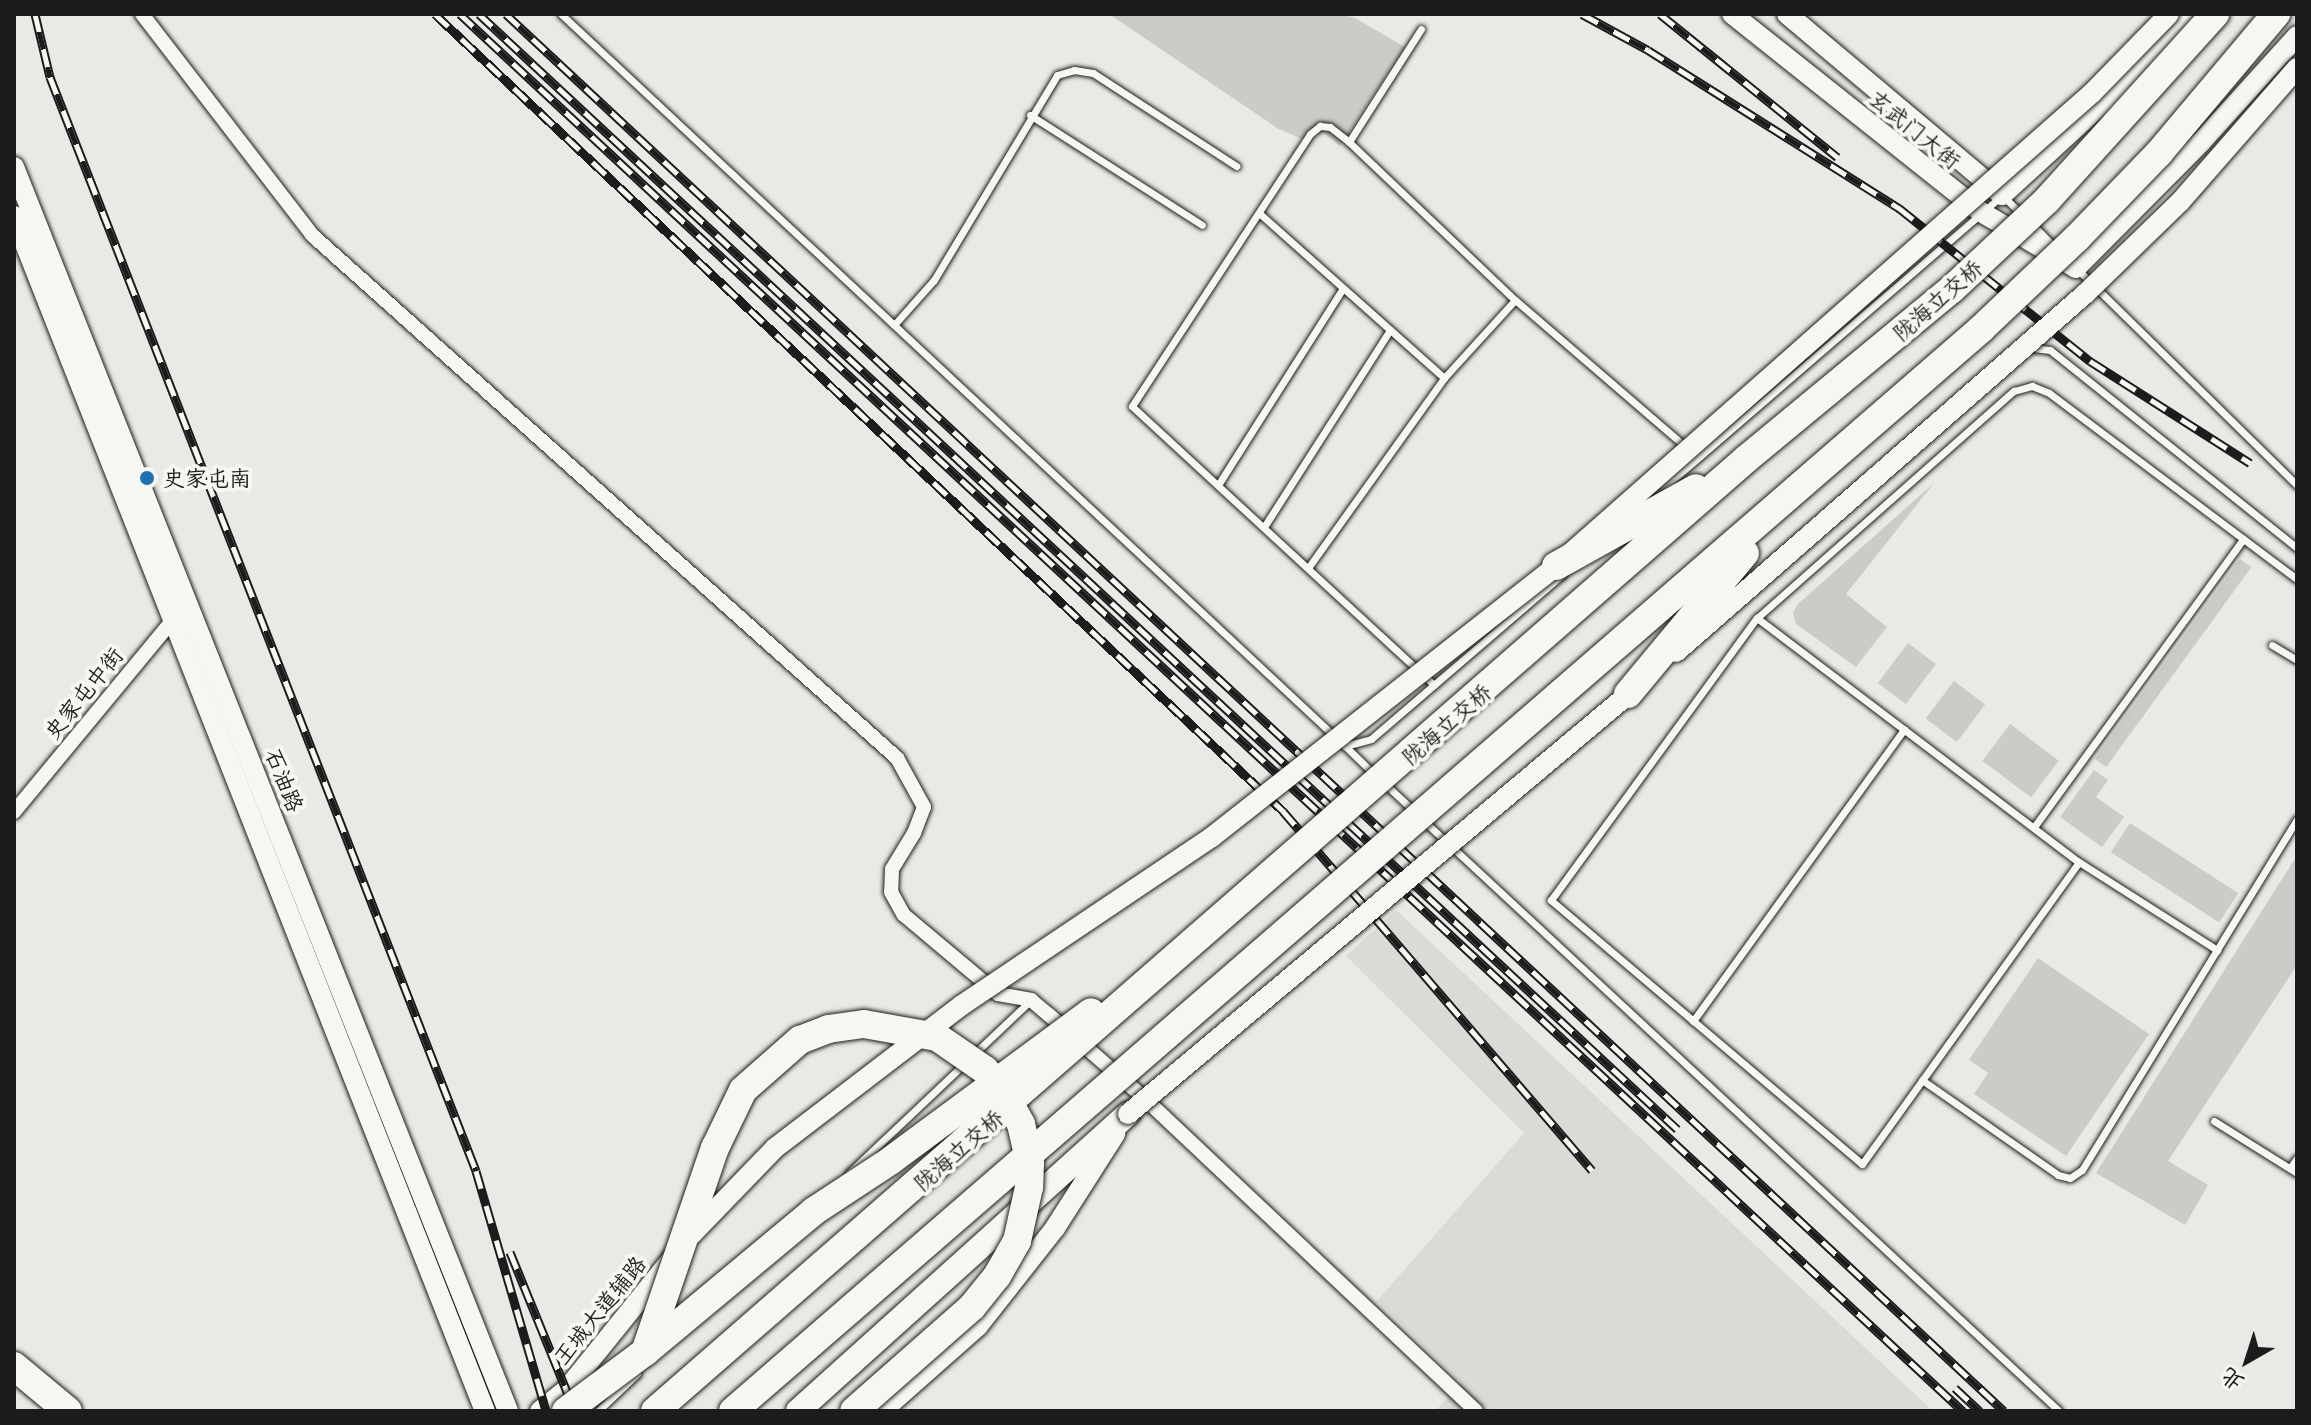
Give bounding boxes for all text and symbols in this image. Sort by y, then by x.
street label: 玄武门大街 [1864,84,1966,174]
street label: 陇海立交桥 [1887,254,1987,346]
place label: 史家屯南 [163,465,251,491]
marker: 史家屯南 [138,469,156,487]
street label: 史家屯中街 [38,642,128,744]
street label: 陇海立交桥 [1396,678,1496,770]
street label: 石油路 [260,744,310,816]
street label: 陇海立交桥 [908,1104,1008,1196]
street label: 王城大道辅路 [547,1250,651,1370]
north arrow [2207,1321,2287,1401]
text: 北 [2214,1362,2249,1398]

